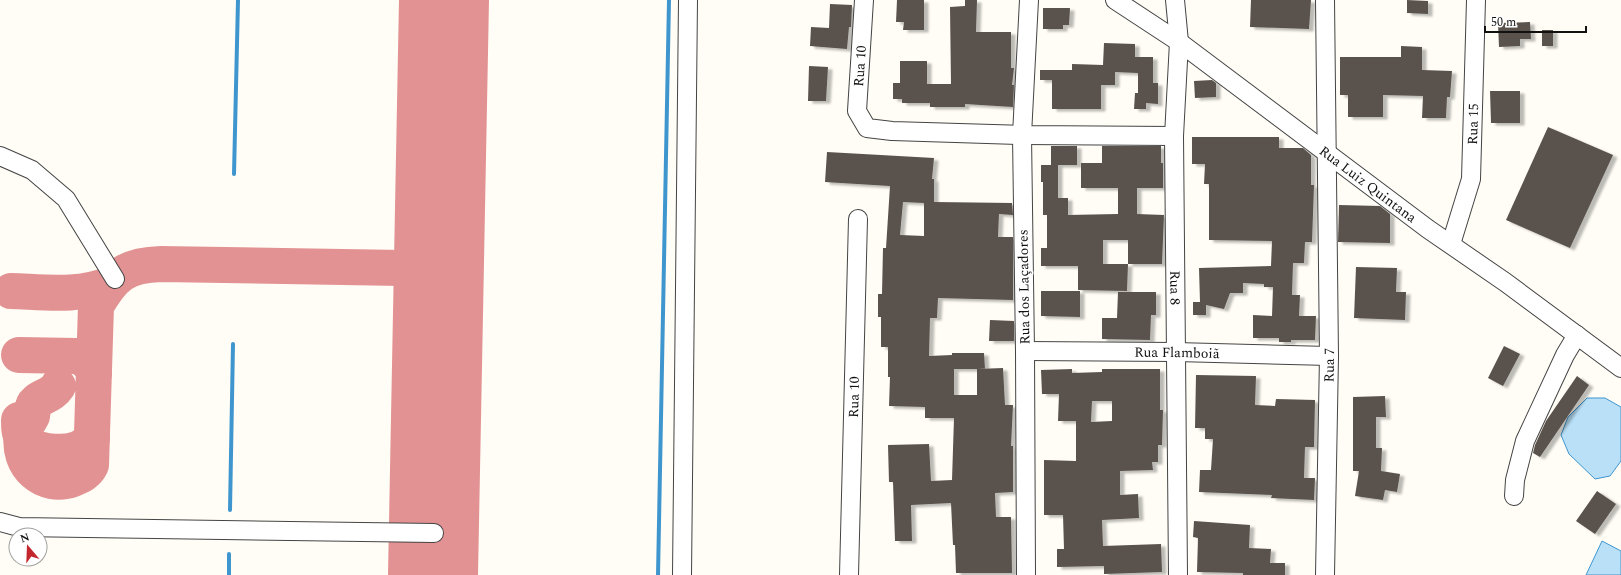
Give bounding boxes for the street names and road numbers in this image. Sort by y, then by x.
street label: Rua 10 [848,45,872,87]
street label: Rua 15 [1461,103,1484,145]
street label: Rua Luiz Quintana [1315,140,1421,228]
street label: Rua dos Laçadores [1012,229,1036,345]
street label: Rua 8 [1165,270,1186,305]
street label: Rua Flamboiã [1134,341,1220,364]
street label: Rua 7 [1318,348,1340,382]
street label: Rua 10 [842,376,865,418]

